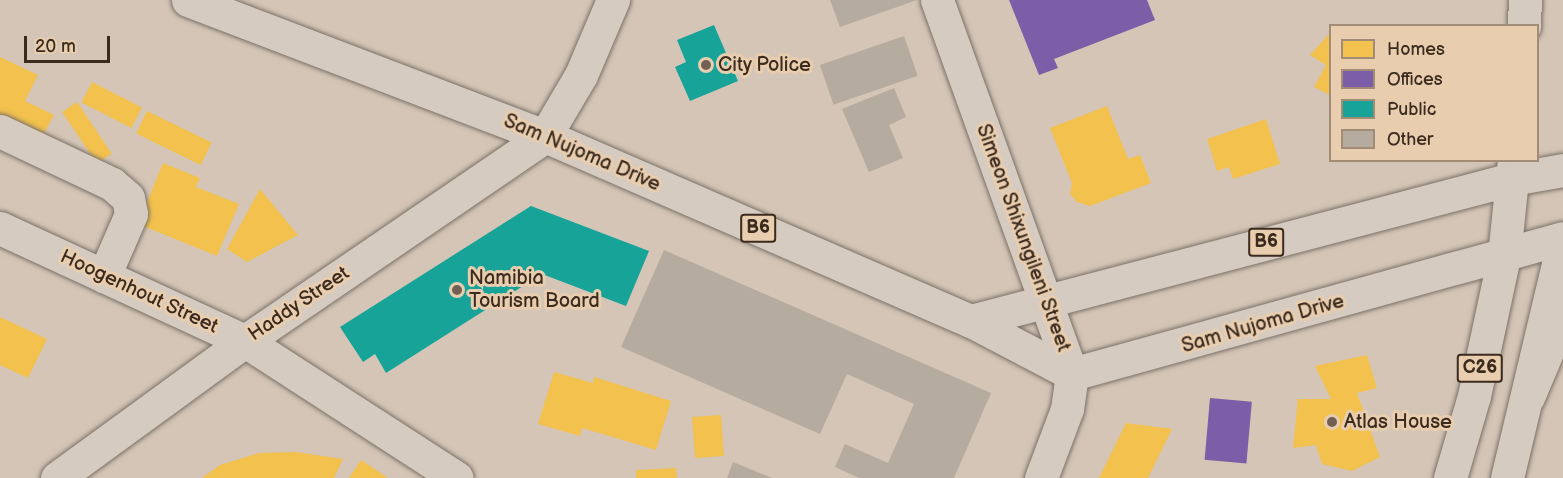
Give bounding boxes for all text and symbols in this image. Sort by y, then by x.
scale bar [27,24,112,62]
legend [1329,24,1539,162]
text: 20 m [35,36,76,57]
text: Homes [1387,39,1445,60]
place label: City Police [718,53,812,77]
marker: City Police [699,58,713,72]
text: Offices [1387,69,1443,90]
text: Public [1387,99,1436,120]
street label: Sam Nujoma Drive [500,109,664,197]
street label: Simeon Shixungileni Street [971,121,1075,355]
text: Other [1387,129,1433,150]
road number: B6 [740,213,776,243]
road number: B6 [1248,227,1284,257]
street label: Hoogenhout Street [56,245,222,339]
street label: Haddy Street [243,261,355,347]
place label: Namibia Tourism Board [469,266,600,313]
marker: Namibia Tourism Board [450,283,464,297]
street label: Sam Nujoma Drive [1179,289,1347,359]
road number: C26 [1456,353,1504,383]
place label: Atlas House [1344,410,1452,434]
marker: Atlas House [1325,415,1339,429]

